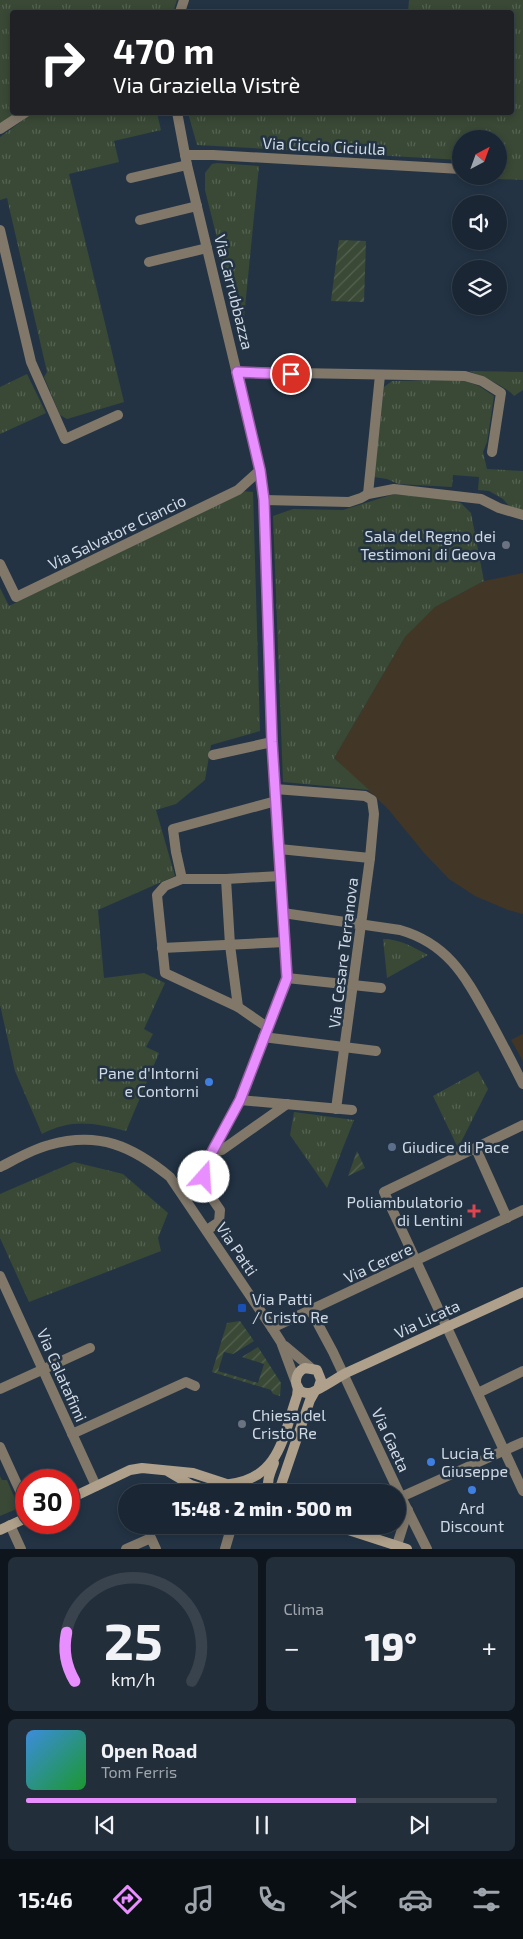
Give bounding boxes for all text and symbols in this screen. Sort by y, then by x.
text: 470 m [113,29,214,71]
icon: right [30,30,95,95]
text: Via Graziella Vistrè [113,71,300,97]
north arrow [452,130,508,185]
map controls [452,130,507,315]
street label: Via Ciccio Ciciulla [262,133,386,158]
button: sound [452,195,507,250]
street label: Via Carrubbazza [211,232,258,351]
button: layers [452,260,507,315]
pin [270,353,312,395]
icon: arrive [277,360,305,388]
street label: Via Salvatore Ciancio [45,490,189,573]
place label: Sala del Regno dei Testimoni di Geova [360,526,496,563]
marker: Sala del Regno dei Testimoni di Geova [500,539,512,551]
street label: Via Cesare Terranova [324,876,361,1029]
place label: Pane d'Intorni e Contorni [99,1063,199,1100]
marker: Pane d'Intorni e Contorni [203,1076,215,1088]
place label: Giudice di Pace [402,1137,509,1156]
marker: Giudice di Pace [386,1141,398,1153]
position arrow [177,1150,229,1202]
place label: Poliambulatorio di Lentini [347,1192,463,1229]
marker: Poliambulatorio di Lentini [467,1204,481,1218]
street label: Via Patti [213,1218,262,1279]
street label: Via Cerere [341,1238,415,1287]
place label: Via Patti / Cristo Re [252,1289,329,1326]
street label: Via Licata [391,1295,462,1342]
marker: Via Patti / Cristo Re [236,1302,248,1314]
street label: Via Calatafimi [33,1325,91,1424]
place label: Chiesa del Cristo Re [252,1405,326,1442]
street label: Via Gaeta [368,1405,415,1475]
marker: Chiesa del Cristo Re [236,1418,248,1430]
place label: Lucia & Giuseppe [441,1443,508,1480]
marker: Lucia & Giuseppe [425,1456,437,1468]
speed limit sign: 30 [15,1469,80,1534]
marker: Ard Discount [466,1484,478,1496]
text: 15:48 · 2 min · 500 m [172,1497,352,1520]
place label: Ard Discount [440,1498,504,1535]
text: Clima [284,1599,324,1618]
text: 25 [103,1608,162,1670]
text: 19° [364,1623,417,1669]
text: − [284,1630,300,1664]
text: + [482,1630,497,1664]
text: km/h [111,1668,155,1690]
text: Open Road [101,1739,197,1762]
text: Tom Ferris [101,1762,177,1781]
icon: previous [91,1811,119,1839]
icon: pause [248,1811,276,1839]
icon: next [405,1811,433,1839]
icon: directions [110,1882,145,1917]
icon: music [182,1882,217,1917]
icon: phone [254,1882,289,1917]
icon: climate [326,1882,361,1917]
icon: car [398,1882,433,1917]
icon: filters [469,1882,504,1917]
text: 15:46 [18,1886,73,1912]

